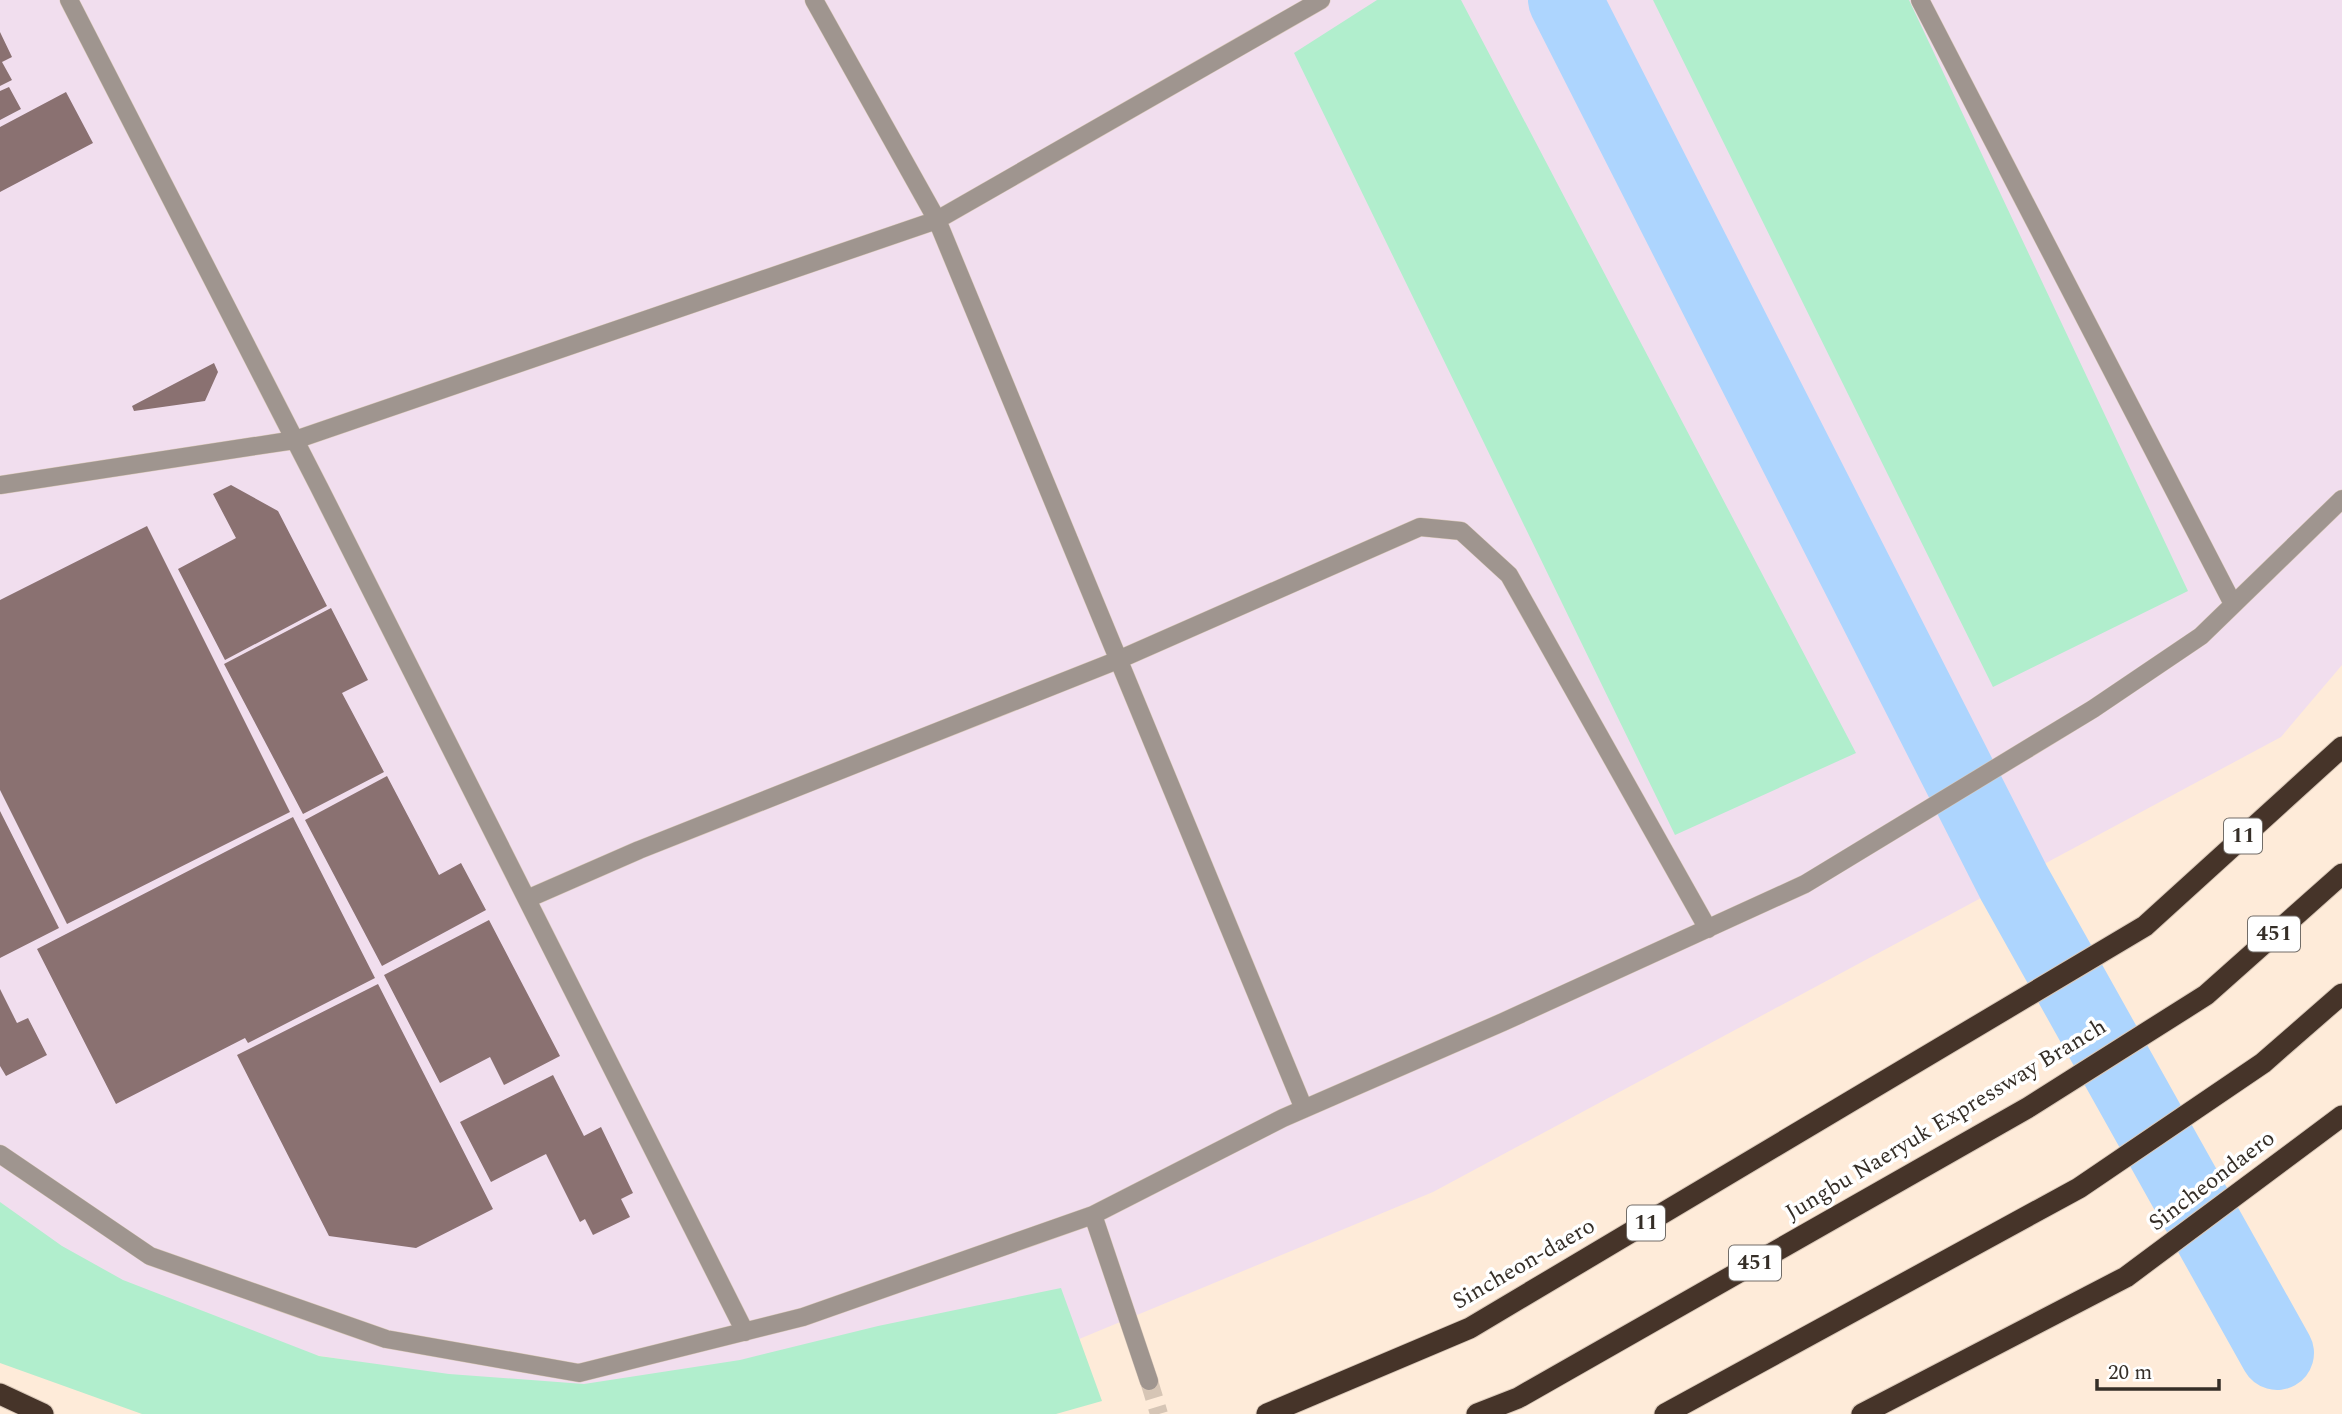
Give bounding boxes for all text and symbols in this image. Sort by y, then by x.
road number: 11 [2224,818,2262,854]
road number: 451 [2248,916,2300,951]
street label: Jungbu Naeryuk Expressway Branch [1779,1010,2113,1230]
street label: Sincheondaero [2141,1122,2283,1240]
road number: 11 [1627,1206,1665,1240]
street label: Sincheon-daero [1446,1209,1602,1319]
road number: 451 [1729,1246,1781,1280]
scale bar [2097,1348,2220,1392]
text: 20 m [2108,1357,2152,1389]

